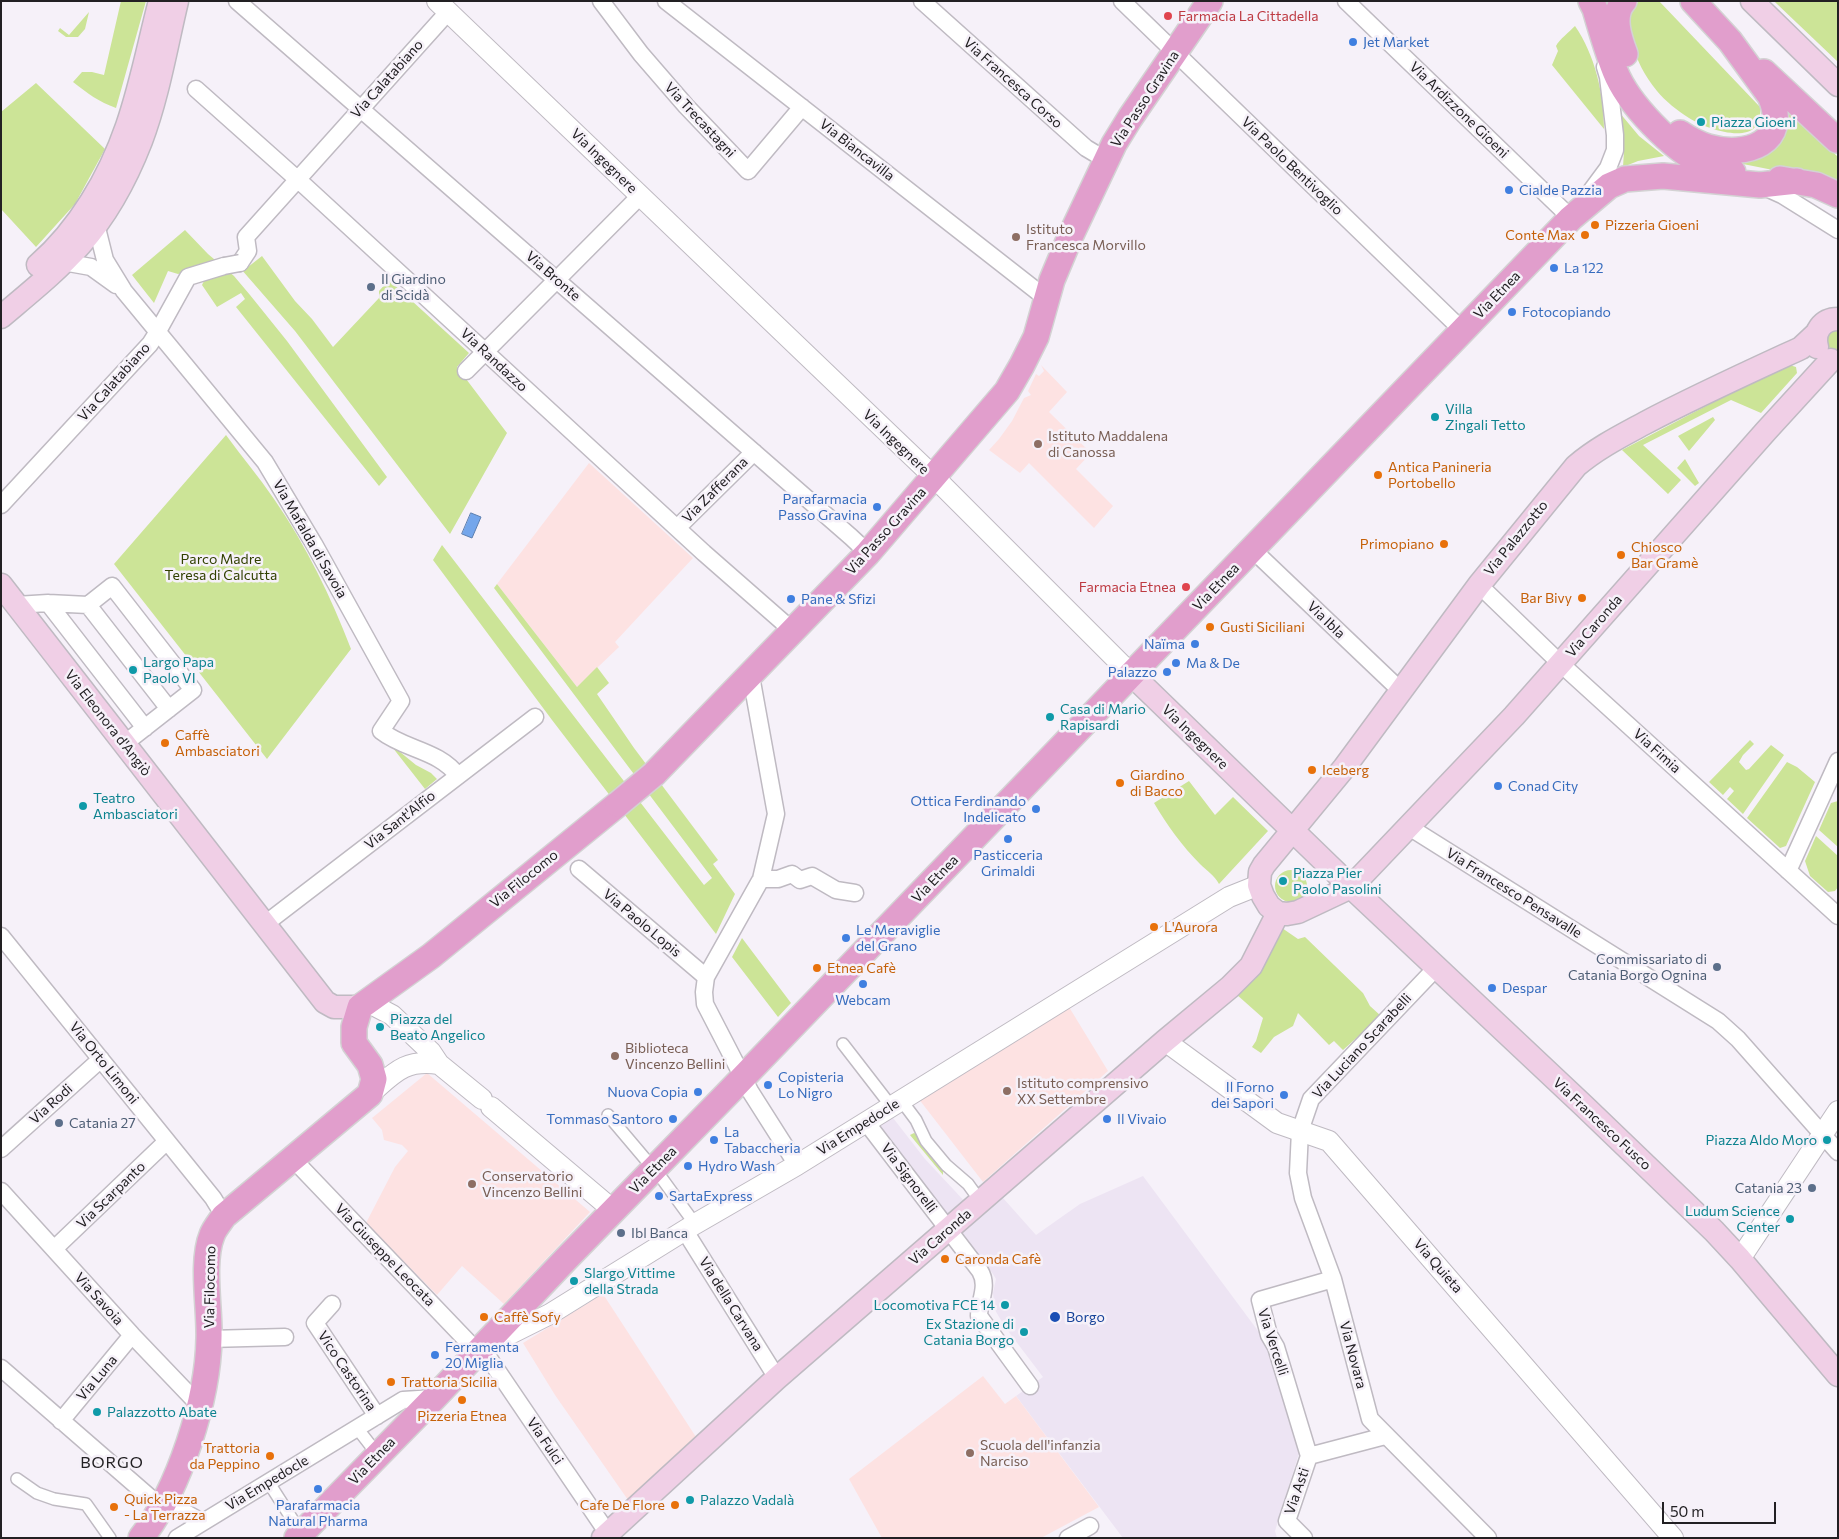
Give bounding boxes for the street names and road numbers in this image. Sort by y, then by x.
street label: Via Francesca Corso [960,34,1066,132]
street label: Via Calatabiano [347,36,427,122]
street label: Via Passo Gravina [1107,47,1183,151]
street label: Via Ardizzone Gioeni [1406,58,1512,162]
street label: Via Trecastagni [661,79,739,161]
street label: Via Paolo Bentivoglio [1238,113,1346,219]
street label: Via Biancavilla [816,116,898,184]
street label: Via Ingegnere [567,125,641,197]
street label: Via Bronte [522,248,584,304]
street label: Via Etnea [1470,268,1524,322]
street label: Via Randazzo [457,325,531,395]
street label: Via Calatabiano [74,339,154,425]
street label: Via Ingegnere [859,406,933,478]
street label: Via Zafferana [679,454,751,526]
street label: Via Mafalda di Savoia [269,477,351,601]
street label: Via Passo Gravina [842,484,930,578]
street label: Via Palazzotto [1480,497,1552,579]
street label: Via Etnea [1189,560,1243,614]
street label: Via Caronda [1562,591,1626,661]
street label: Via Ibla [1304,598,1348,642]
street label: Via Eleonora d'Angiò [61,667,155,779]
street label: Via Ingegnere [1158,701,1232,773]
street label: Via Fimia [1630,725,1684,777]
street label: Via Sant'Alfio [361,787,439,853]
street label: Via Francesco Pensavalle [1443,844,1585,942]
street label: Via Filocomo [487,846,561,912]
street label: Via Etnea [908,852,962,906]
street label: Via Paolo Lopis [599,885,685,961]
street label: Via Luciano Scarabelli [1309,990,1415,1102]
street label: Via Orto Limoni [66,1019,142,1107]
street label: Via Francesco Fusco [1550,1074,1654,1174]
street label: Via Rodi [26,1080,76,1128]
street label: Via Empedocle [814,1095,902,1159]
street label: Via Signorelli [877,1140,941,1216]
street label: Via Etnea [626,1143,680,1197]
street label: Via Scarpanto [73,1158,149,1232]
street label: Via Giuseppe Leocata [332,1200,438,1310]
street label: Via Caronda [905,1205,975,1269]
street label: Via Quieta [1410,1235,1466,1297]
street label: Via Filocomo [201,1246,219,1328]
street label: Via della Carvana [695,1254,767,1354]
street label: Via Savoia [71,1269,127,1329]
street label: Via Vercelli [1254,1306,1292,1378]
street label: Via Novara [1336,1319,1370,1391]
street label: Vico Castorina [314,1328,380,1414]
street label: Via Luna [73,1352,121,1404]
street label: Via Fulci [523,1414,567,1468]
street label: Via Etnea [345,1434,399,1488]
street label: Via Empedocle [223,1452,311,1514]
street label: Via Asti [1281,1465,1313,1517]

